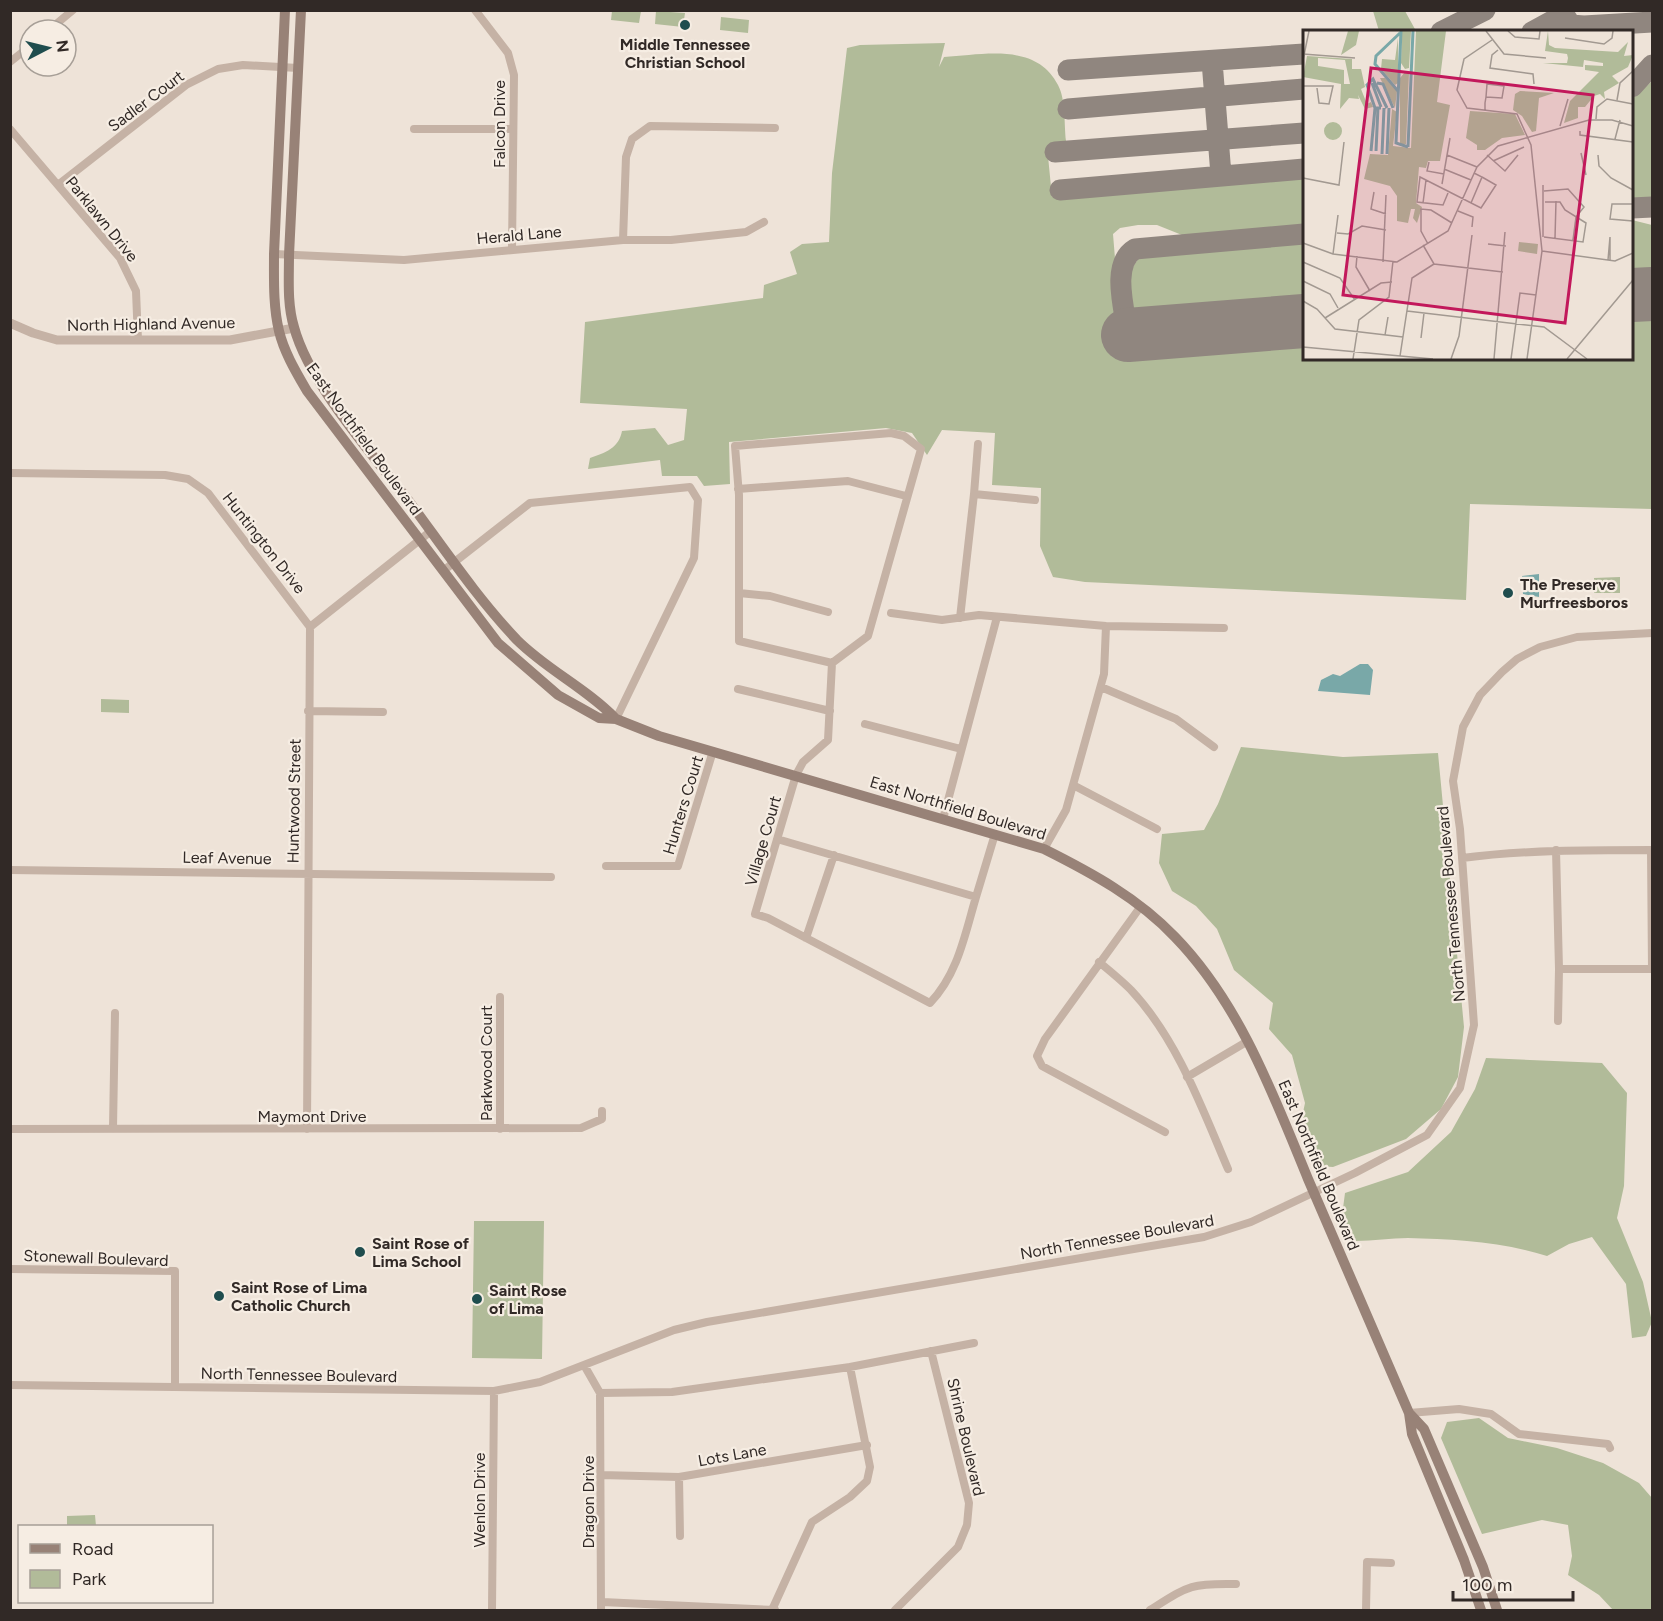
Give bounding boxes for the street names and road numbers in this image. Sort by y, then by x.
street label: Sadler Court [104,66,188,136]
street label: Falcon Drive [490,80,509,168]
street label: Parklawn Drive [62,172,142,266]
street label: Herald Lane [476,222,563,248]
street label: North Highland Avenue [67,313,235,335]
street label: East Northfield Boulevard [302,359,426,519]
street label: Huntington Drive [219,489,310,598]
street label: Huntwood Street [283,738,305,864]
street label: Hunters Court [659,753,707,857]
street label: East Northfield Boulevard [868,772,1048,844]
street label: Village Court [741,794,785,888]
street label: North Tennessee Boulevard [1433,805,1469,1003]
street label: Leaf Avenue [182,848,272,868]
street label: Parkwood Court [477,1005,496,1121]
street label: East Northfield Boulevard [1274,1077,1364,1253]
street label: Maymont Drive [258,1107,367,1126]
street label: North Tennessee Boulevard [1019,1211,1215,1263]
street label: Stonewall Boulevard [23,1246,169,1270]
street label: North Tennessee Boulevard [201,1364,397,1386]
street label: Shrine Boulevard [943,1376,989,1498]
street label: Lots Lane [696,1440,768,1470]
street label: Wenlon Drive [470,1452,489,1548]
street label: Dragon Drive [579,1455,598,1549]

